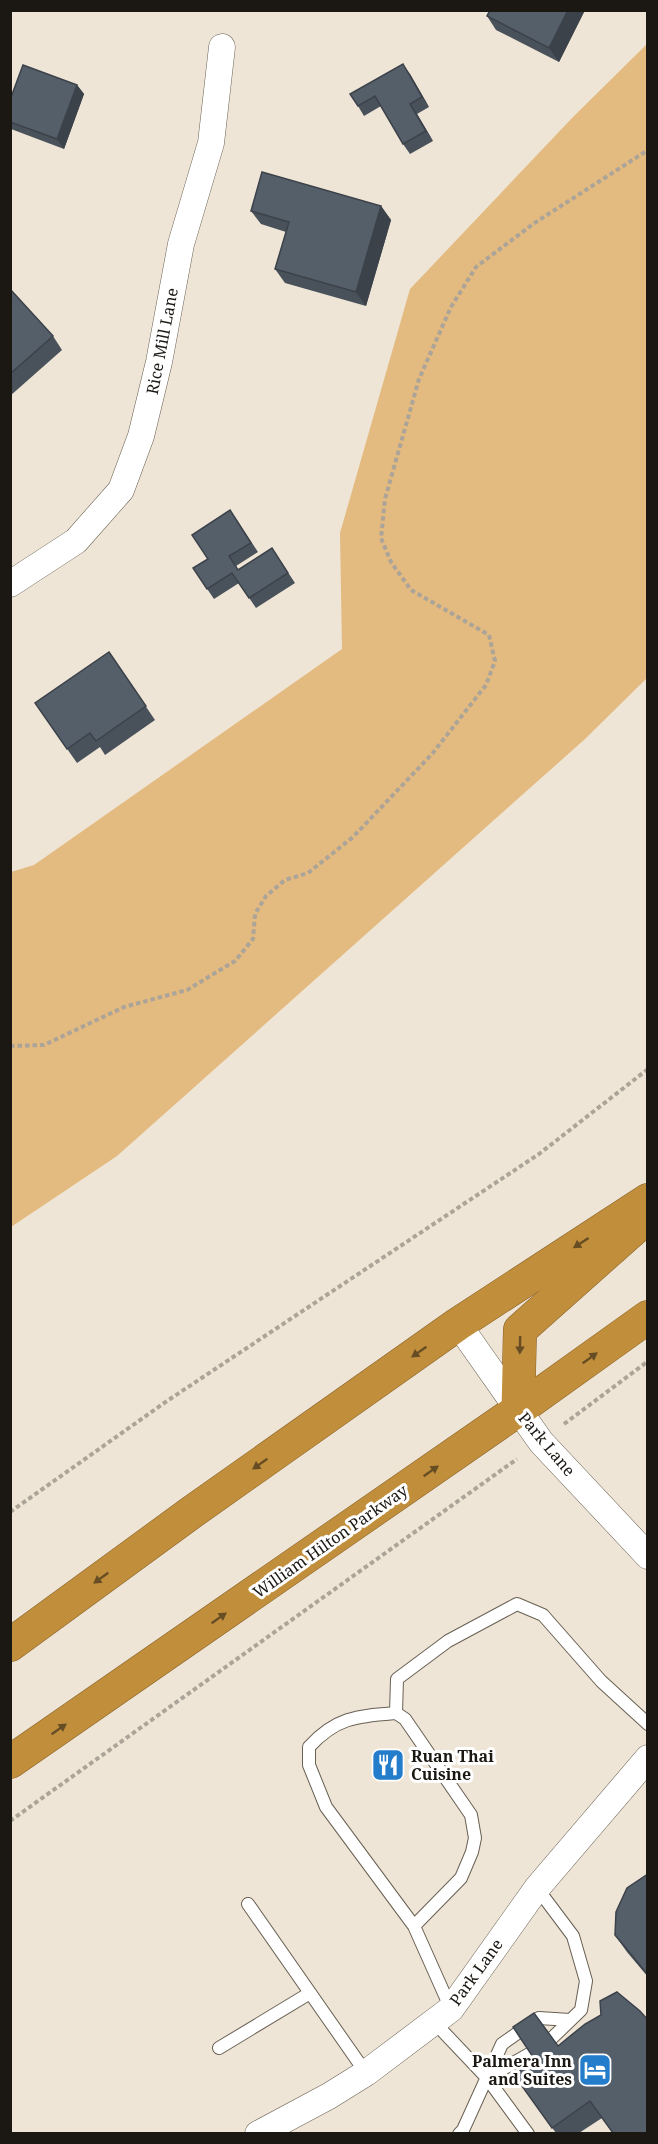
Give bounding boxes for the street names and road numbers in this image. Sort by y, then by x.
street label: Rice Mill Lane [141,286,183,396]
street label: Park Lane [514,1407,580,1481]
street label: William Hilton Parkway [248,1479,413,1603]
street label: Park Lane [444,1934,508,2010]

